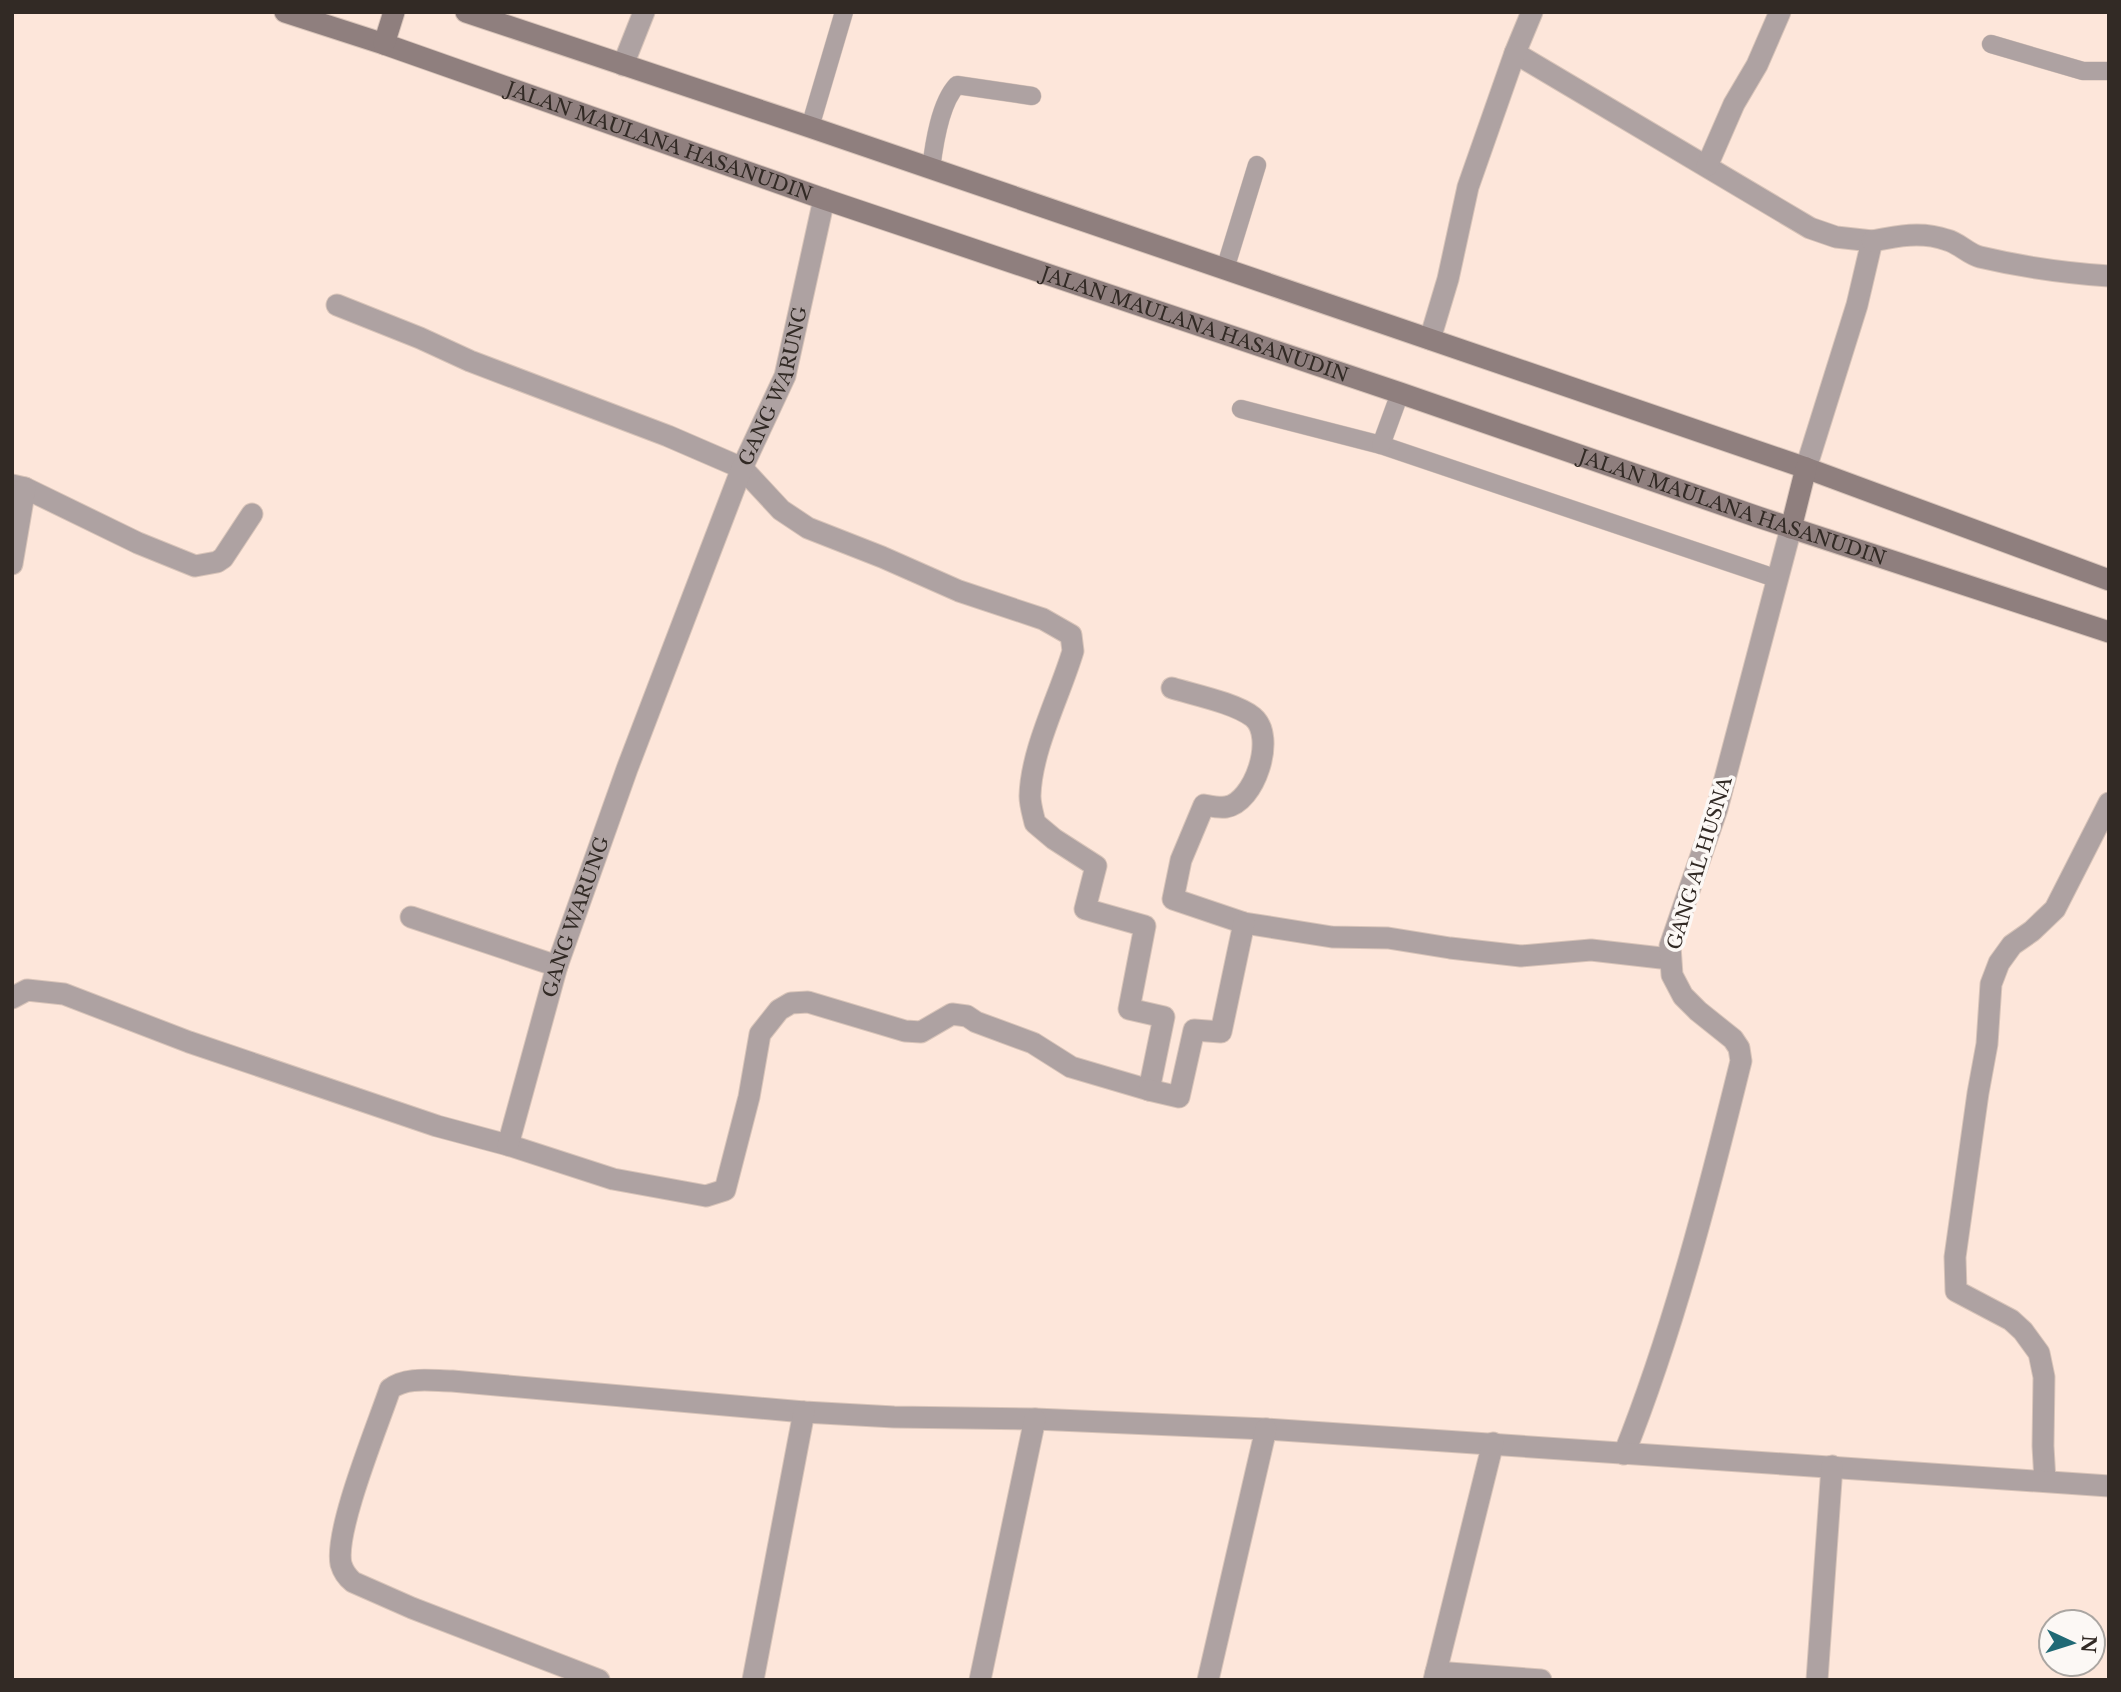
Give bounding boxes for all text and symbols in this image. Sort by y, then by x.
street label: JALAN MAULANA HASANUDIN [500,76,815,206]
street label: JALAN MAULANA HASANUDIN [1035,261,1351,387]
street label: GANG WARUNG [734,304,812,470]
street label: JALAN MAULANA HASANUDIN [1573,444,1889,570]
street label: GANG AL HUSNA [1662,774,1737,952]
street label: GANG WARUNG [538,833,614,1000]
north arrow [2037,1608,2107,1678]
text: N [2076,1634,2101,1654]

